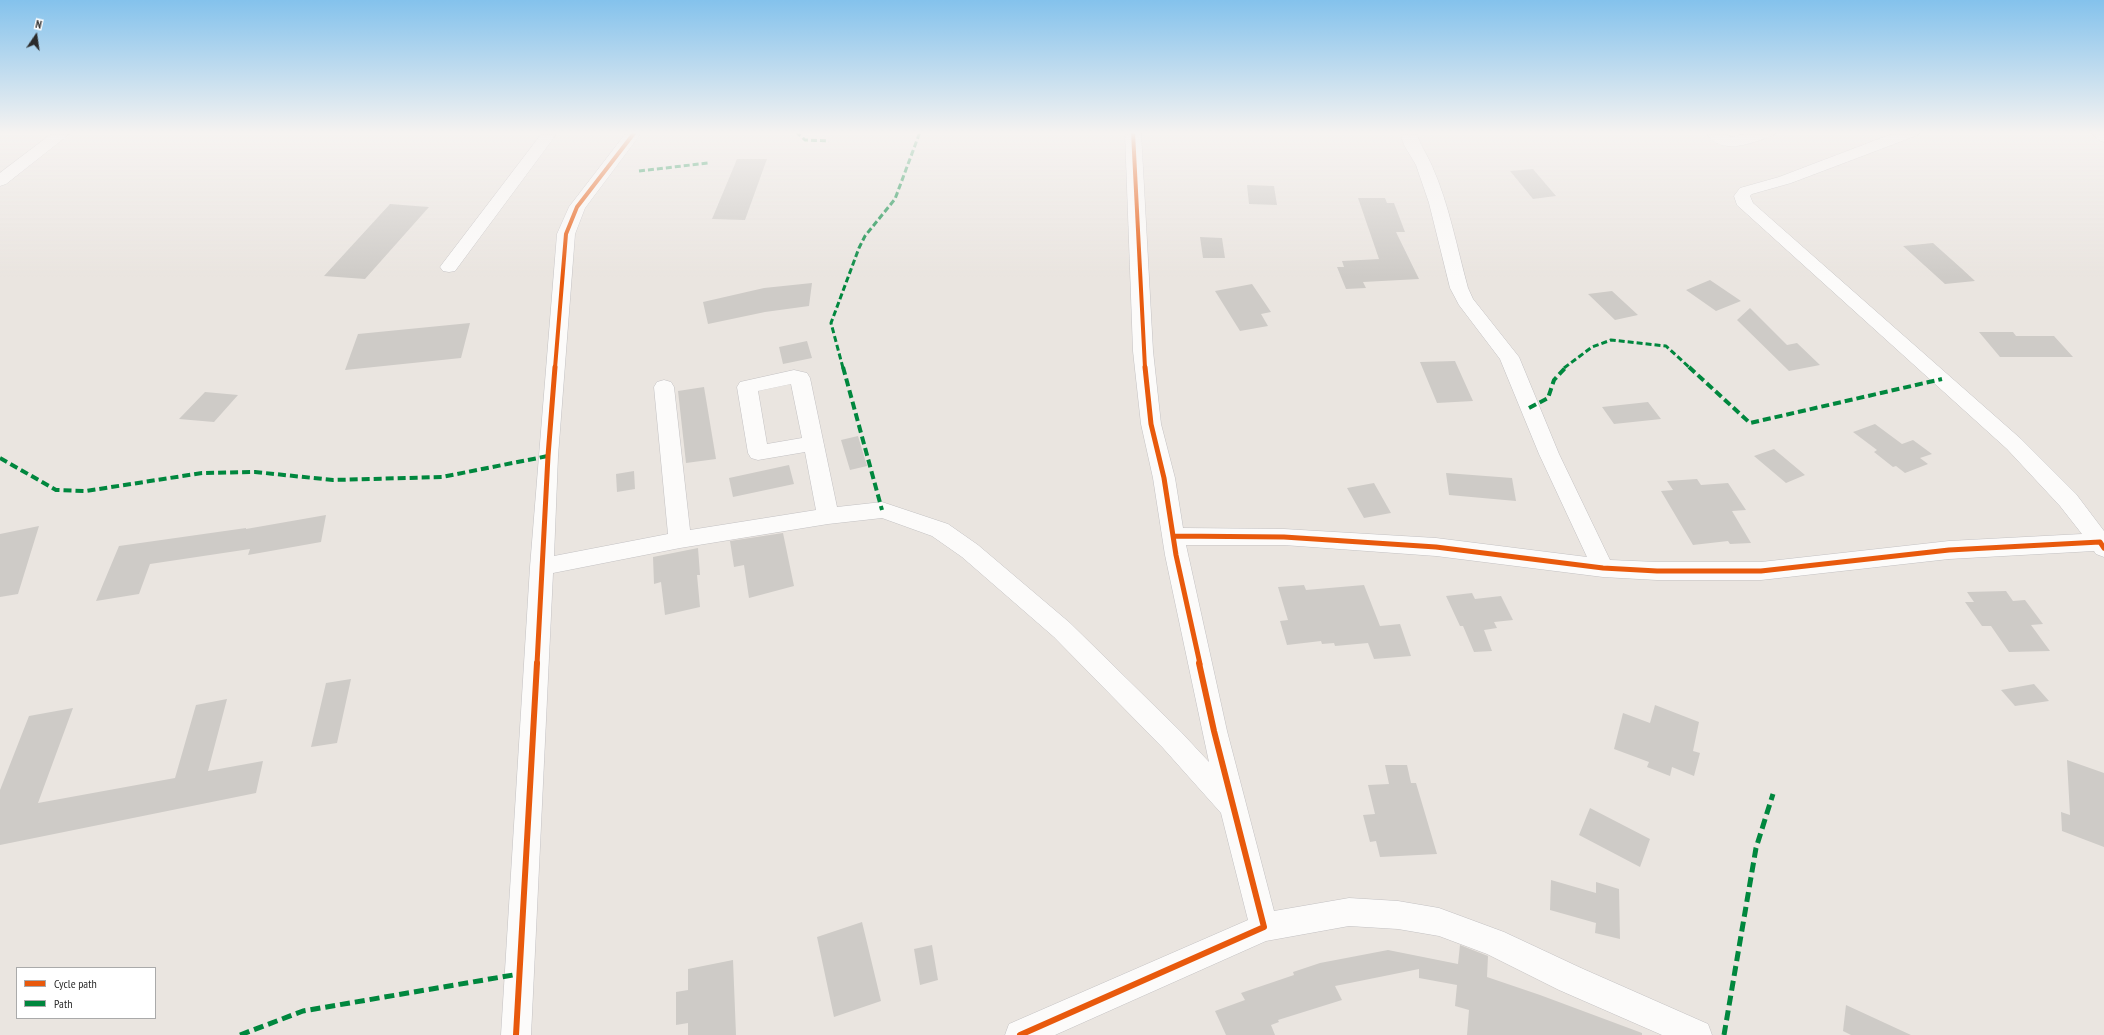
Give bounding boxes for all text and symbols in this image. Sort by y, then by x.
north arrow [16,16,56,56]
text: N [34,17,43,32]
legend [16,967,156,1019]
text: Cycle path [54,976,97,991]
text: Path [54,996,72,1011]

